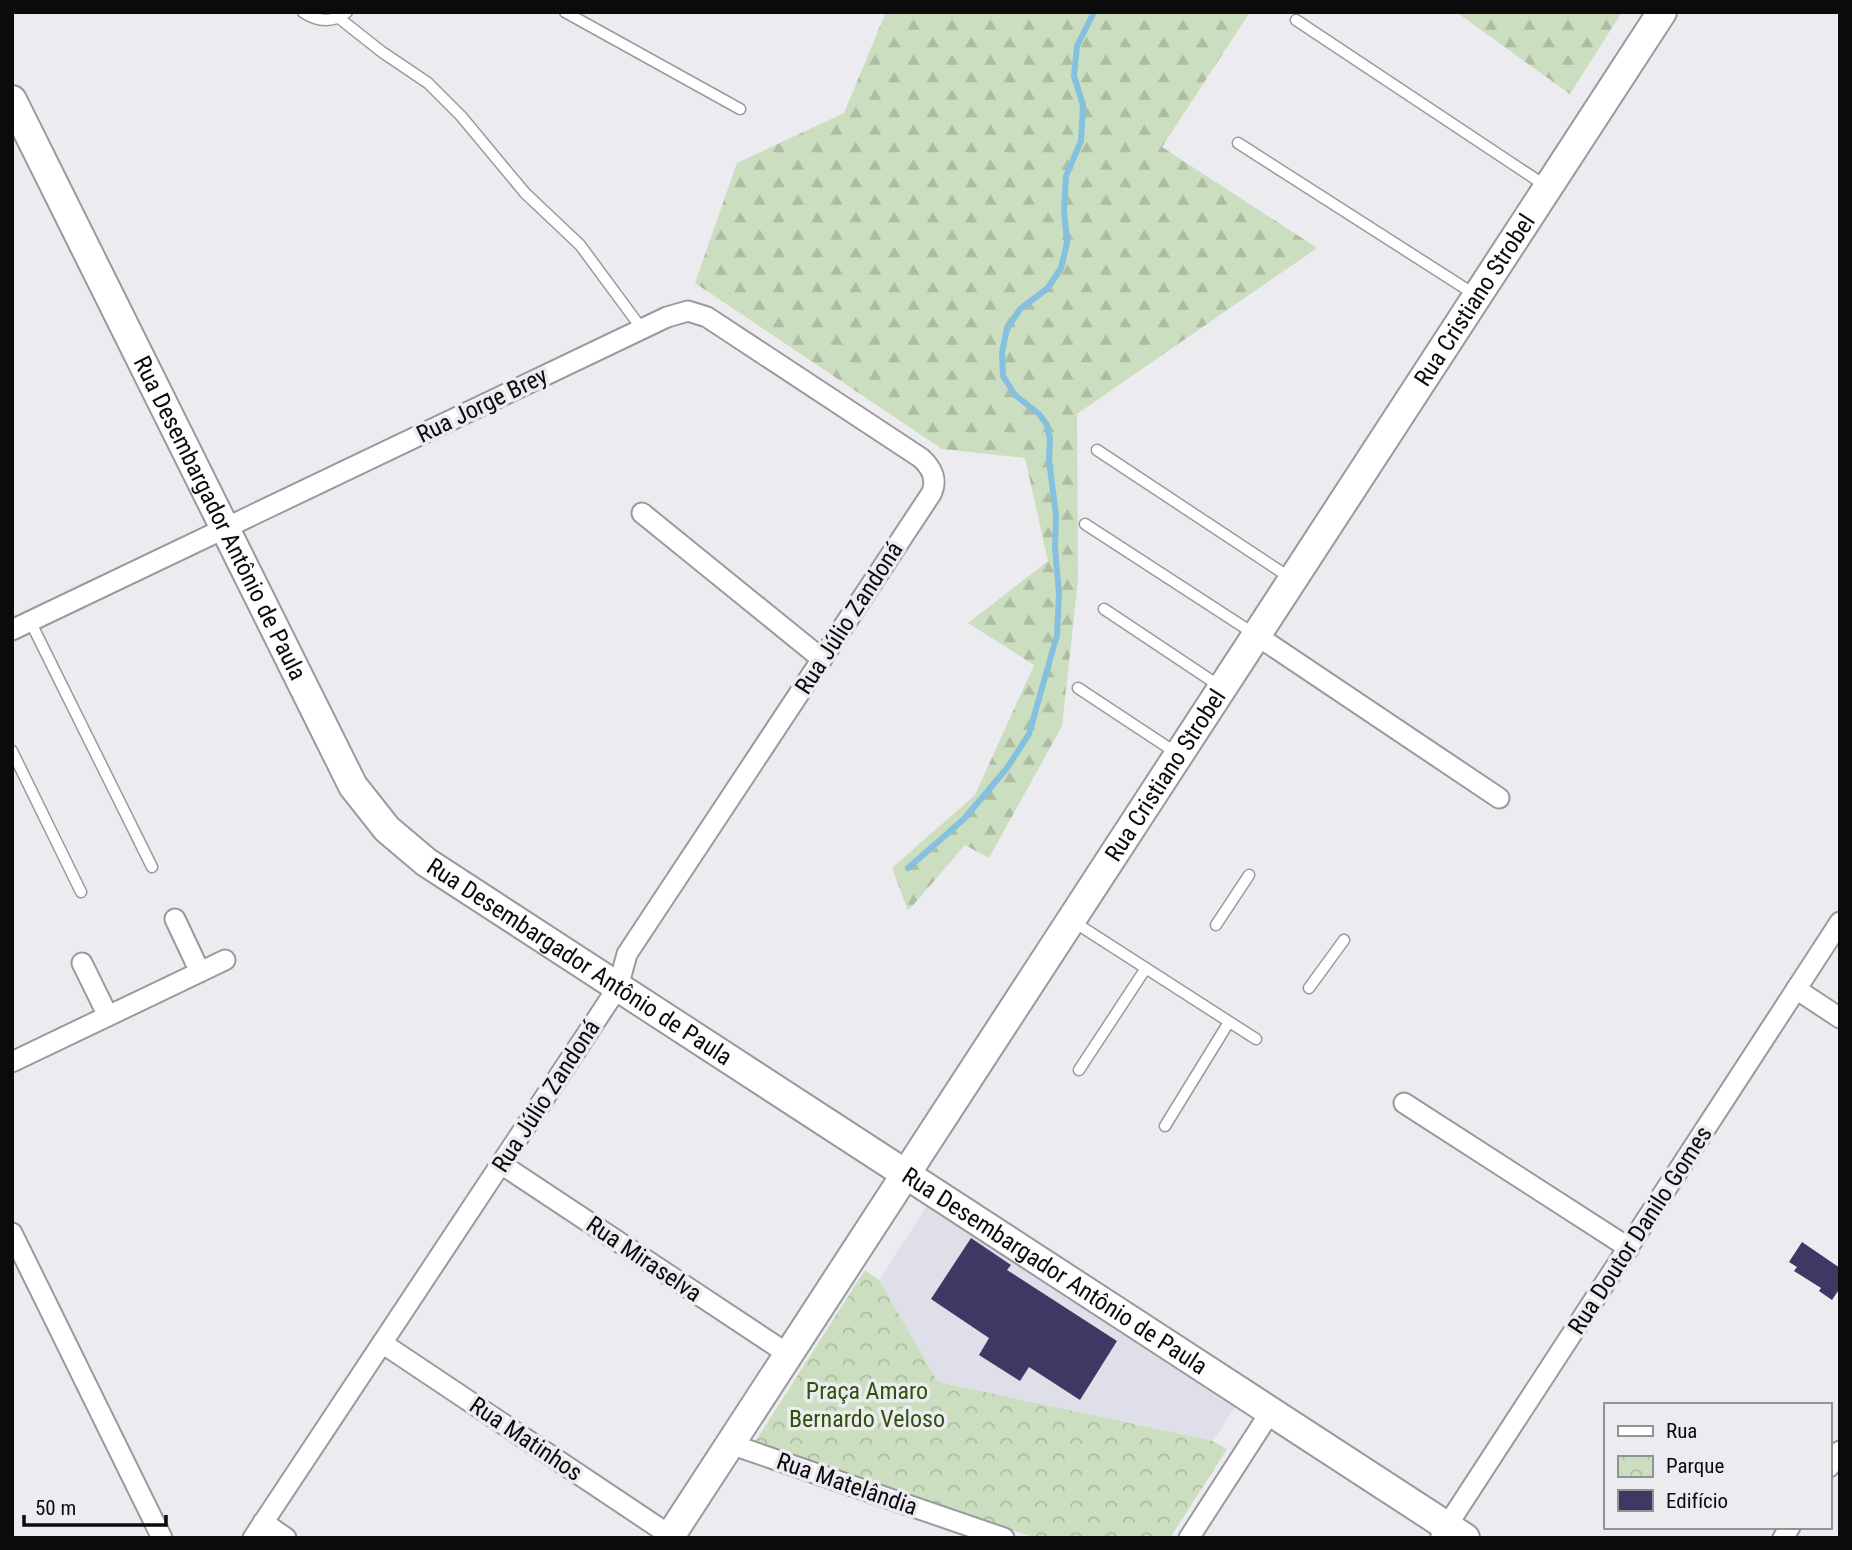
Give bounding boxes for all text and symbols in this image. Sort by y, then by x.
street label: Rua Cristiano Strobel [1408,209,1541,391]
street label: Rua Desembargador Antônio de Paula [128,352,312,685]
street label: Rua Jorge Brey [412,361,552,449]
street label: Rua Júlio Zandoná [789,537,909,699]
street label: Rua Cristiano Strobel [1099,684,1231,866]
street label: Rua Desembargador Antônio de Paula [422,852,737,1071]
street label: Rua Júlio Zandoná [486,1015,606,1177]
street label: Rua Doutor Danilo Gomes [1562,1121,1718,1339]
street label: Rua Desembargador Antônio de Paula [897,1162,1212,1380]
street label: Rua Miraselva [581,1210,707,1308]
park label: Praça Amaro Bernardo Veloso [789,1377,945,1433]
street label: Rua Matinhos [464,1391,588,1487]
legend [1604,1403,1831,1529]
text: Rua [1666,1419,1697,1443]
street label: Rua Matelândia [773,1447,921,1521]
text: Parque [1666,1454,1724,1478]
scale bar [24,1484,166,1528]
text: Edifício [1666,1489,1728,1513]
text: 50 m [35,1496,76,1520]

